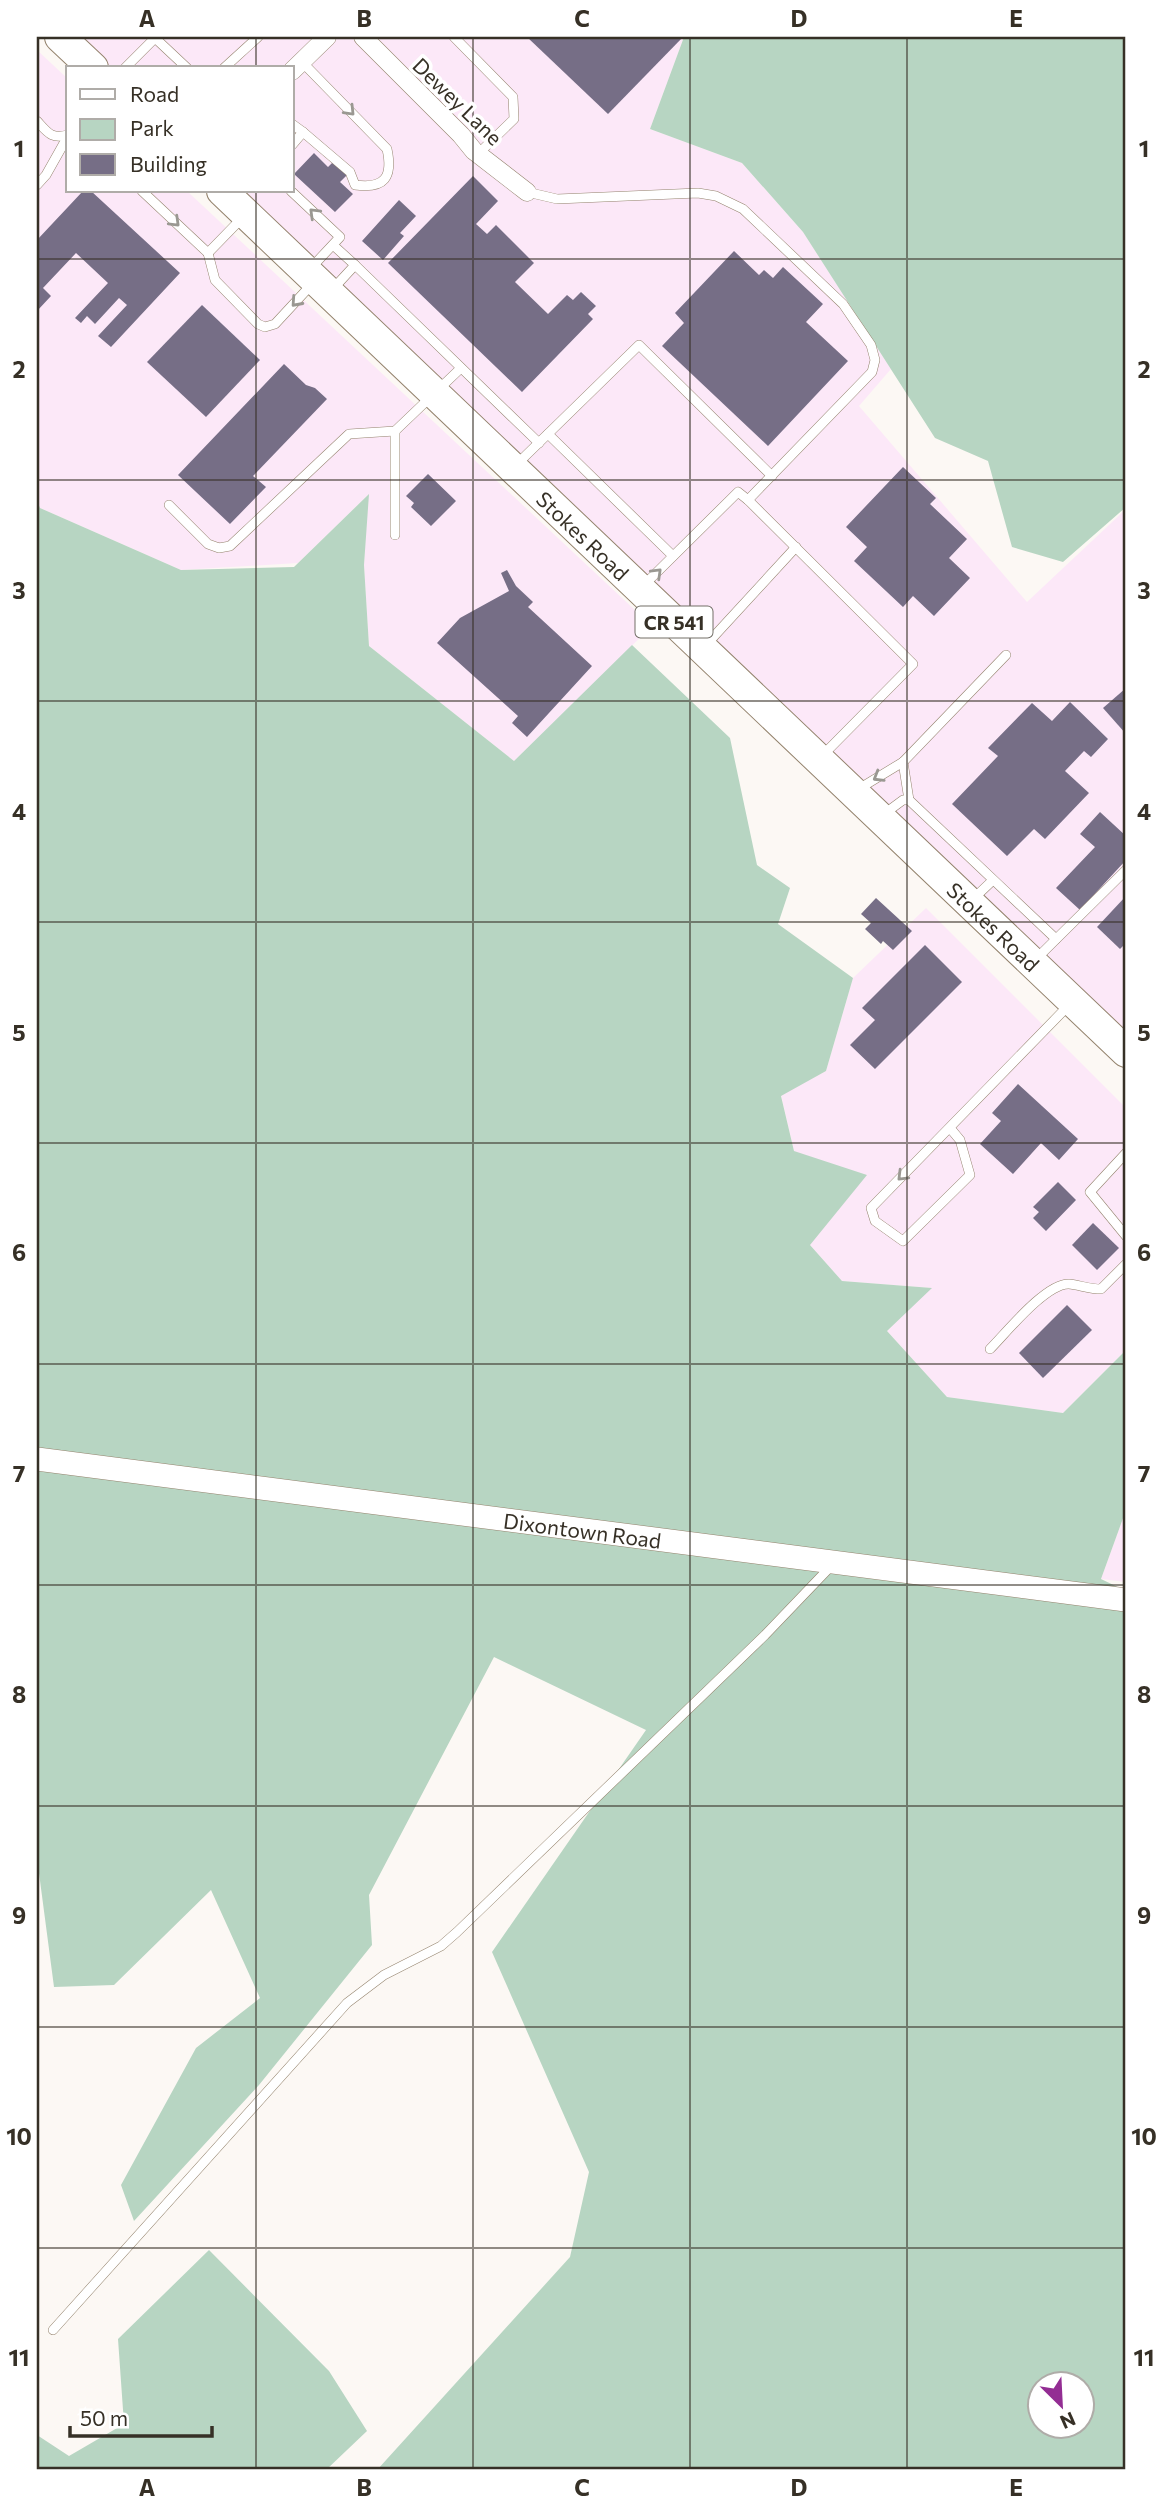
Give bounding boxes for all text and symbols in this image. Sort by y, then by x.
text: A [139,4,156,32]
text: B [356,4,372,32]
text: C [574,4,590,32]
text: D [791,4,808,32]
text: E [1009,4,1023,32]
street label: Dewey Lane [408,52,508,150]
legend [66,66,294,192]
text: Road [130,81,179,106]
one-way arrow [341,102,354,115]
text: Park [130,115,174,140]
text: 1 [14,134,24,162]
text: 1 [1139,134,1149,162]
text: Building [130,151,207,176]
one-way arrow [309,209,322,222]
one-way arrow [167,213,180,226]
one-way arrow [291,294,304,307]
text: 2 [12,355,26,383]
text: 2 [1137,355,1151,383]
street label: Stokes Road [532,485,635,585]
one-way arrow [648,568,661,581]
text: 3 [12,576,26,604]
text: 3 [1137,576,1151,604]
road number: CR 541 [636,607,712,638]
one-way arrow [872,769,885,782]
text: 4 [12,797,26,825]
text: 4 [1137,797,1151,825]
street label: Stokes Road [943,877,1045,976]
text: 5 [12,1018,26,1046]
text: 5 [1137,1018,1151,1046]
one-way arrow [897,1168,910,1181]
text: 6 [12,1238,26,1266]
text: 6 [1137,1238,1151,1266]
text: 7 [13,1459,25,1487]
text: 7 [1138,1459,1150,1487]
street label: Dixontown Road [502,1507,663,1552]
text: 8 [12,1680,26,1708]
text: 8 [1137,1680,1151,1708]
text: 9 [12,1901,26,1929]
text: 9 [1137,1901,1151,1929]
text: 10 [6,2122,32,2150]
text: 10 [1131,2122,1157,2150]
text: 11 [9,2343,29,2371]
text: 11 [1134,2343,1154,2371]
north arrow [1026,2370,1096,2440]
scale bar [70,2395,212,2439]
text: 50 m [80,2405,128,2430]
text: N [1057,2408,1079,2434]
text: A [139,2473,156,2501]
text: B [356,2473,372,2501]
text: C [574,2473,590,2501]
text: D [791,2473,808,2501]
text: E [1009,2473,1023,2501]

